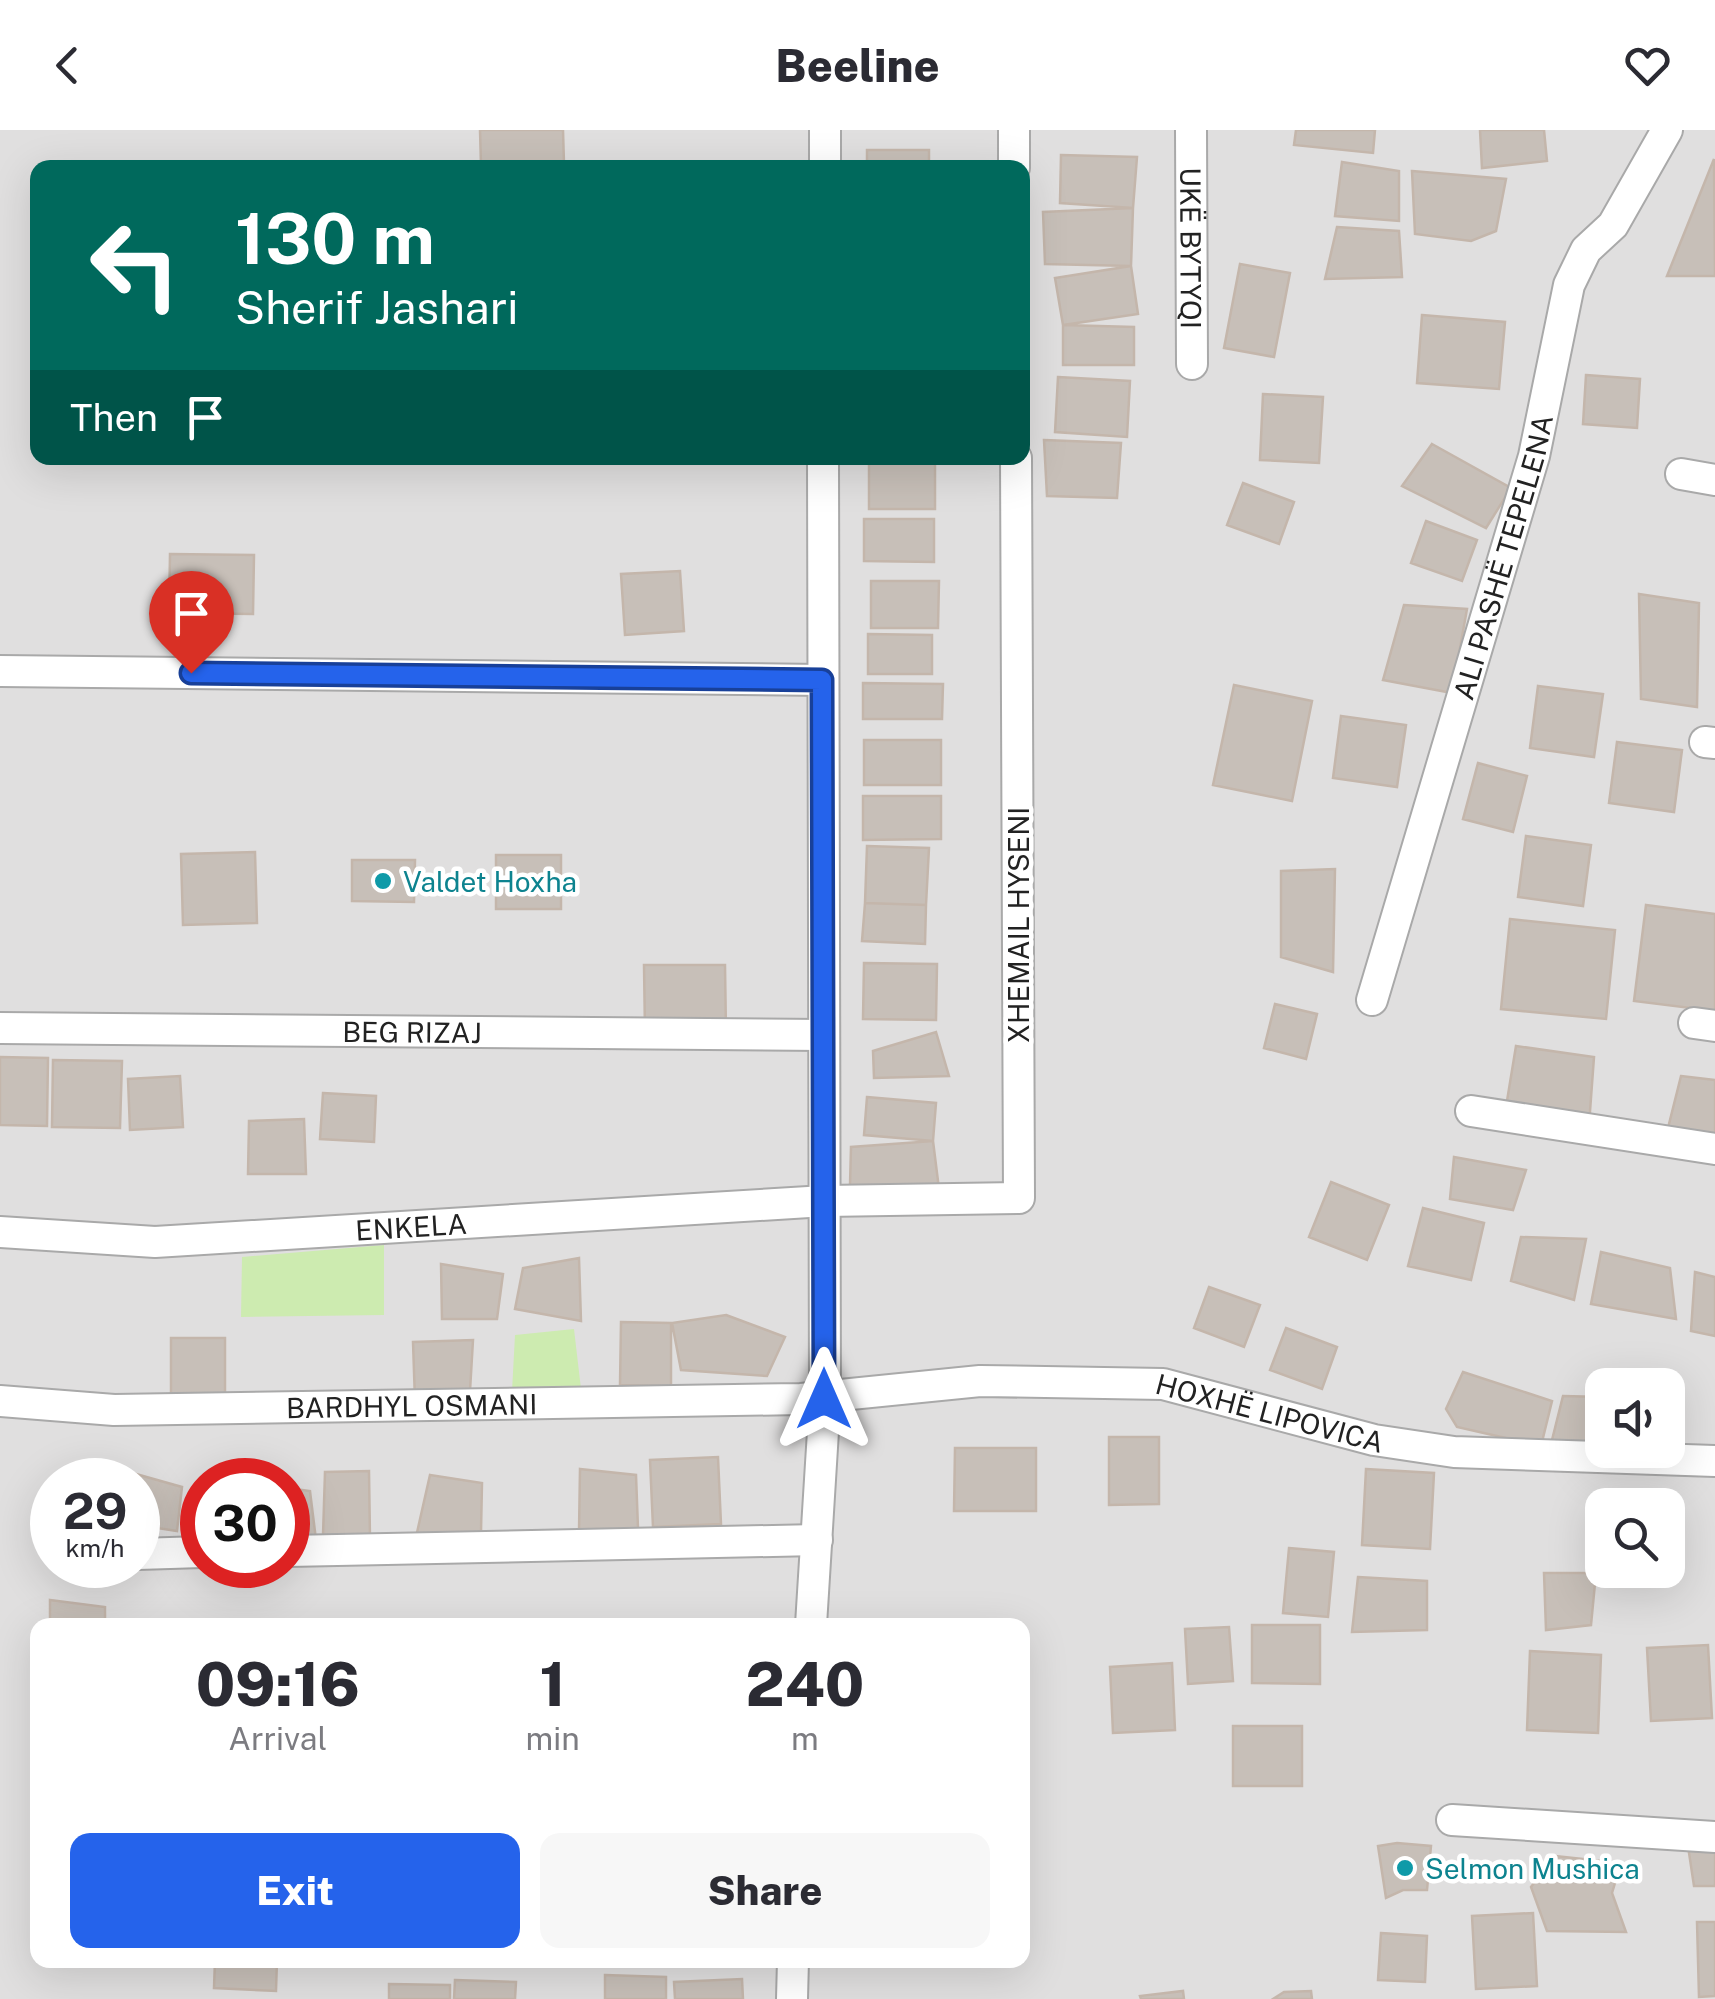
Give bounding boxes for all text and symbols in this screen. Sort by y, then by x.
icon: back [40,38,95,93]
icon: heart [1620,38,1675,93]
text: Beeline [775,39,940,92]
street label: UKË BYTYQI [1175,167,1208,329]
text: 130 m [235,197,435,280]
icon: left [70,200,200,330]
text: Sherif Jashari [235,281,518,334]
icon: arrive [178,390,233,445]
text: Then [70,395,158,440]
street label: ALI PASHË TEPELENA [1446,412,1559,703]
pin [149,571,234,674]
icon: arrive [164,586,219,641]
street label: XHEMAIL HYSENI [1002,807,1035,1043]
place label: Valdet Hoxha [403,865,577,898]
marker: Valdet Hoxha [372,870,394,892]
street label: BEG RIZAJ [342,1014,482,1049]
street label: ENKELA [354,1206,468,1246]
position arrow [772,1347,876,1451]
street label: HOXHË LIPOVICA [1152,1366,1387,1458]
map controls [1585,1368,1685,1588]
button: sound [1585,1368,1685,1468]
street label: BARDHYL OSMANI [286,1387,537,1424]
speed limit sign: 30 [180,1458,310,1588]
text: 29 [63,1481,127,1540]
button: search [1585,1488,1685,1588]
text: km/h [66,1533,124,1563]
text: 09:16 [196,1649,360,1720]
text: 1 [540,1649,566,1720]
text: 240 [745,1649,864,1720]
text: Arrival [228,1720,327,1757]
text: min [526,1720,580,1757]
text: m [791,1720,819,1757]
button: Exit [70,1833,520,1948]
button: Share [540,1833,990,1948]
place label: Selmon Mushica [1425,1852,1640,1885]
marker: Selmon Mushica [1394,1857,1416,1879]

